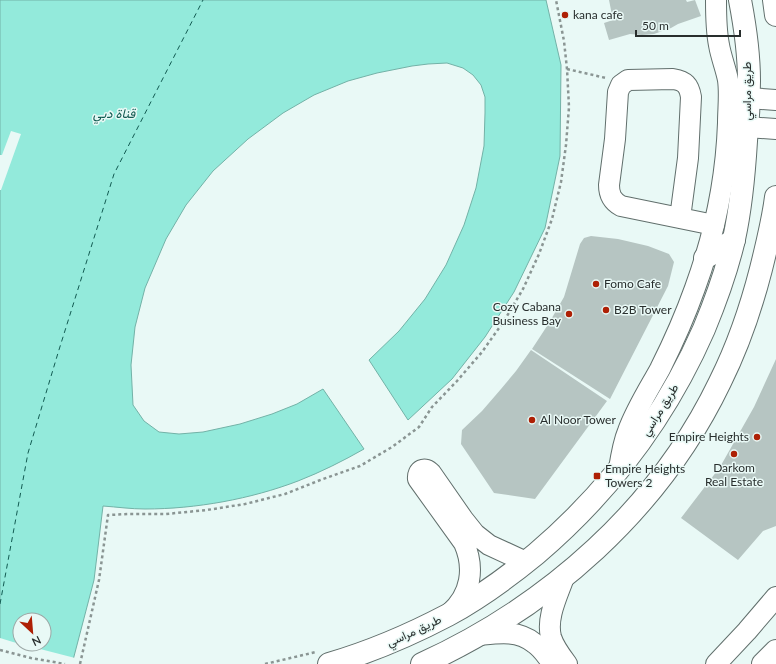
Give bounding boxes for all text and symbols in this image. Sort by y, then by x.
place label: kana cafe [573,7,623,22]
marker: kana cafe [560,10,570,20]
scale bar [636,12,740,38]
text: 50 m [642,18,669,33]
street label: طريق مراسي [739,61,757,120]
water label: قناة دبي [93,105,136,124]
place label: Fomo Cafe [604,276,661,291]
marker: Fomo Cafe [591,279,601,289]
place label: Cozy Cabana Business Bay [492,299,562,328]
place label: B2B Tower [614,302,672,317]
marker: B2B Tower [601,305,611,315]
marker: Cozy Cabana Business Bay [564,309,574,319]
street label: طريق مراسي [638,381,684,440]
place label: Al Noor Tower [540,412,616,427]
marker: Al Noor Tower [527,415,537,425]
place label: Empire Heights [669,429,749,444]
marker: Empire Heights [752,432,762,442]
marker: Darkom Real Estate [729,449,739,459]
place label: Darkom Real Estate [705,460,763,489]
place label: Empire Heights Towers 2 [605,461,685,490]
marker: Empire Heights Towers 2 [592,471,602,481]
street label: طريق مراسي [384,611,445,652]
north arrow [12,612,52,652]
text: N [30,634,43,649]

